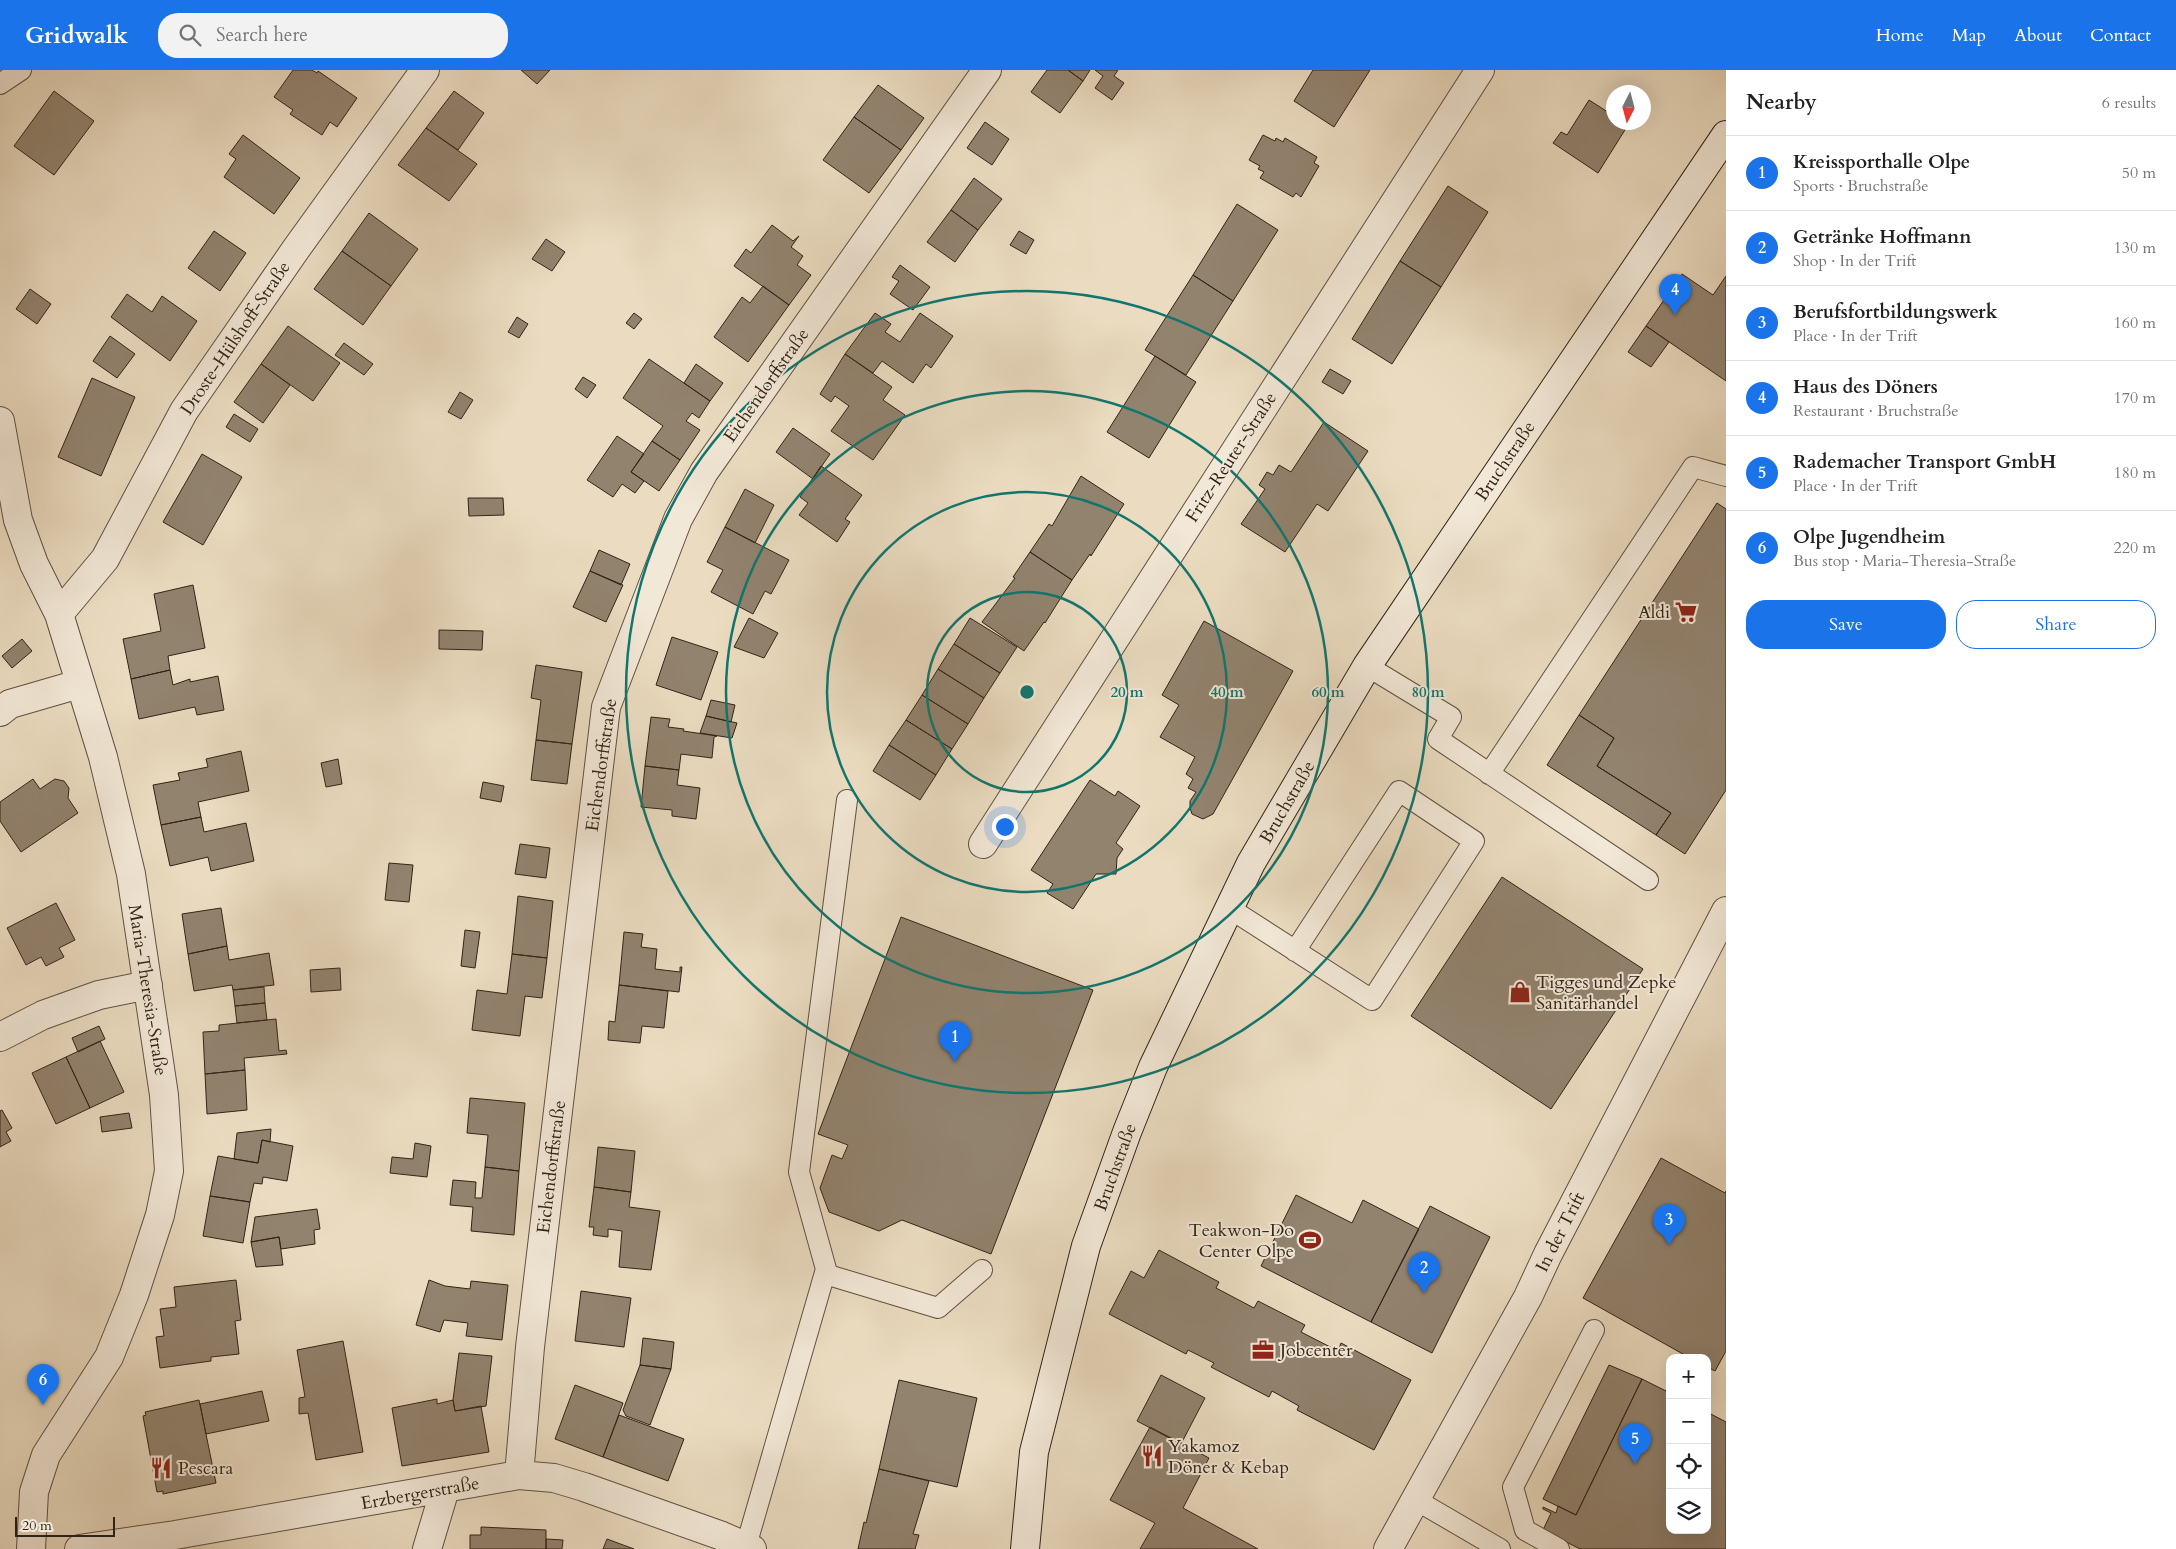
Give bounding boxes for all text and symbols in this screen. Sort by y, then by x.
search box [158,13,508,58]
text: Gridwalk [25,19,128,52]
icon: search [176,21,204,49]
text: Search here [216,22,308,48]
text: Home [1876,23,1924,48]
text: Map [1952,23,1986,48]
text: About [2014,23,2062,48]
text: Contact [2090,23,2151,48]
north arrow [1606,85,1651,130]
text: Nearby [1746,88,1817,117]
text: 6 results [2102,92,2156,114]
text: Kreissporthalle Olpe [1793,149,1970,175]
text: 1 [1758,162,1766,184]
text: 50 m [2122,162,2156,184]
text: Sports · Bruchstraße [1793,175,1929,197]
text: Getränke Hoffmann [1793,224,1971,250]
text: 2 [1758,237,1766,259]
text: 130 m [2114,237,2156,259]
text: Shop · In der Trift [1793,250,1916,272]
street label: Droste-Hülshoff-Straße [175,256,296,420]
pin: 4 [1659,274,1691,315]
text: Berufsfortbildungswerk [1793,299,1998,325]
text: 3 [1758,312,1766,334]
text: 160 m [2114,312,2156,334]
street label: Eichendorffstraße [718,323,815,447]
text: Place · In der Trift [1793,325,1917,347]
text: Haus des Döners [1793,374,1938,400]
street label: Fritz-Reuter-Straße [1180,387,1283,527]
text: 4 [1758,387,1766,409]
text: 170 m [2114,387,2156,409]
text: Restaurant · Bruchstraße [1793,400,1959,422]
street label: Bruchstraße [1469,416,1541,506]
text: Rademacher Transport GmbH [1793,449,2056,475]
text: 5 [1758,462,1766,484]
text: 180 m [2114,462,2156,484]
text: Place · In der Trift [1793,475,1917,497]
text: Olpe Jugendheim [1793,524,1945,550]
text: 6 [1758,537,1766,559]
text: 220 m [2114,537,2156,559]
text: Bus stop · Maria-Theresia-Straße [1793,550,2016,572]
supermarket icon: Aldi [1673,599,1699,625]
place label: Aldi [1638,600,1670,625]
button: Save [1746,600,1946,649]
button: Share [1956,600,2156,649]
text: 20 m [1110,682,1144,702]
text: 40 m [1210,682,1244,702]
text: 60 m [1311,682,1345,702]
text: 80 m [1411,682,1445,702]
centre of rings [1018,683,1036,701]
street label: Eichendorffstraße [580,697,623,833]
street label: Bruchstraße [1254,756,1321,848]
your location [992,814,1018,840]
street label: Maria-Theresia-Straße [122,903,173,1077]
place label: Tigges und Zepke Sanitärhandel [1536,970,1676,1016]
shop icon: Tigges und Zepke Sanitärhandel [1507,979,1533,1005]
pin: 1 [939,1021,971,1062]
street label: Eichendorffstraße [531,1099,572,1235]
street label: Bruchstraße [1088,1120,1143,1215]
street label: In der Trift [1530,1188,1591,1276]
pin: 3 [1653,1204,1685,1245]
place label: Teakwon-Do Center Olpe [1188,1218,1294,1264]
sports icon: Teakwon-Do Center Olpe [1297,1227,1323,1253]
pin: 2 [1408,1252,1440,1293]
office icon: Jobcenter [1250,1337,1276,1363]
place label: Jobcenter [1277,1338,1353,1363]
map controls [1666,1354,1711,1534]
button: + [1666,1354,1711,1399]
pin: 6 [27,1364,59,1405]
button: − [1666,1399,1711,1444]
pin: 5 [1619,1423,1651,1464]
place label: Yakamoz Döner & Kebap [1168,1434,1289,1480]
restaurant icon: Yakamoz Döner & Kebap [1139,1443,1165,1469]
button: locate [1666,1444,1711,1489]
restaurant icon: Pescara [148,1455,174,1481]
place label: Pescara [178,1456,233,1481]
street label: Erzbergerstraße [359,1471,481,1516]
button: layers [1666,1489,1711,1534]
scale bar [15,1514,115,1537]
text: 20 m [22,1516,52,1535]

